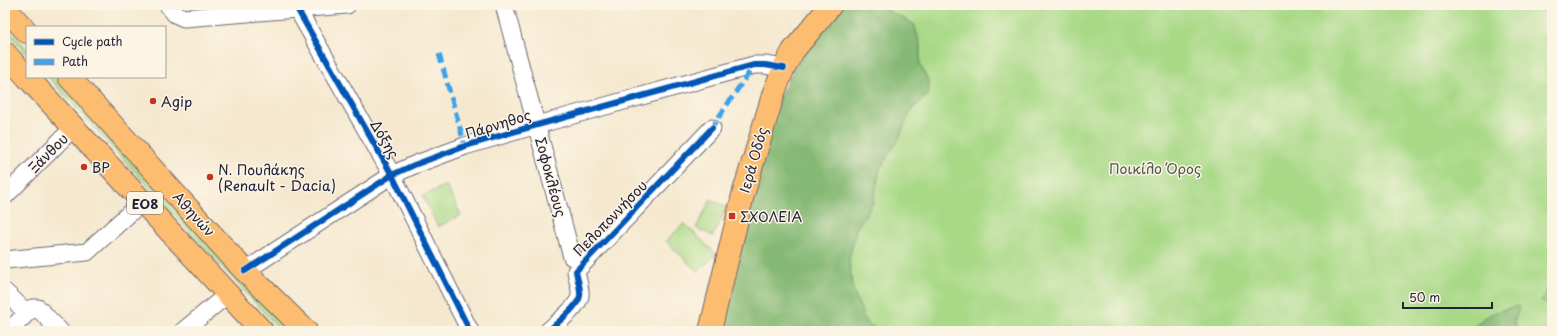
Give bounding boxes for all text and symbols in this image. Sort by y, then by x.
legend [26,26,166,78]
text: Cycle path [62,32,123,50]
text: Path [62,52,88,70]
place label: Agip [161,91,192,112]
marker: Agip [148,96,158,106]
street label: Πάρνηθος [463,104,533,144]
street label: Δόξης [366,116,404,162]
street label: Ιερά Οδός [734,125,772,195]
street label: Ξάνθου [23,128,73,178]
street label: Σοφοκλέους [530,135,572,219]
place label: BP [92,157,110,178]
park label: Ποικίλο Όρος [1109,158,1201,179]
place label: Ν. Πουλάκης (Renault - Dacia) [218,159,336,196]
marker: BP [79,162,89,172]
marker: Ν. Πουλάκης (Renault - Dacia) [205,172,215,182]
street label: Πελοποννήσου [568,175,652,261]
street label: Αθηνών [168,187,220,241]
road number: ΕΟ8 [127,192,163,214]
place label: ΣΧΟΛΕΙΑ [740,206,802,227]
marker: ΣΧΟΛΕΙΑ [727,211,737,221]
scale bar [1403,284,1492,310]
text: 50 m [1409,288,1440,306]

